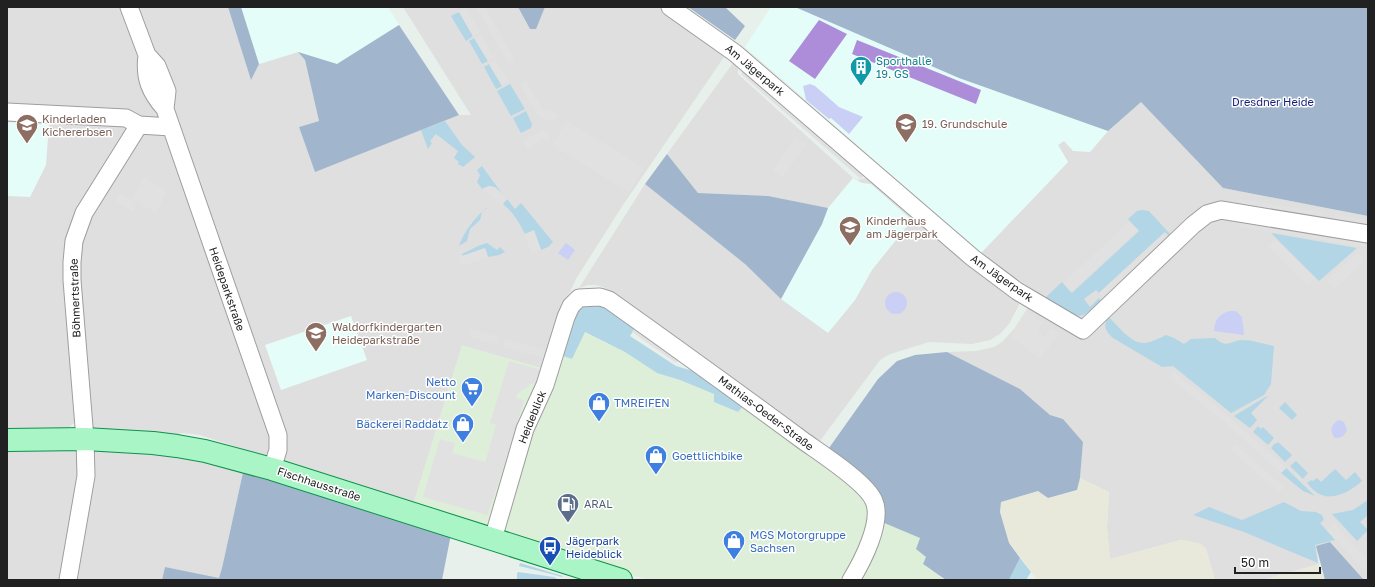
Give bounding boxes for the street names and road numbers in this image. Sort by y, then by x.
street label: Am Jägerpark [723,41,788,98]
street label: Heideparkstraße [207,245,248,332]
street label: Am Jägerpark [969,251,1036,304]
street label: Böhmertstraße [67,258,82,338]
street label: Mathias-Oeder-Straße [716,373,816,453]
street label: Heideblick [515,388,548,445]
street label: Fischhausstraße [276,464,363,503]

